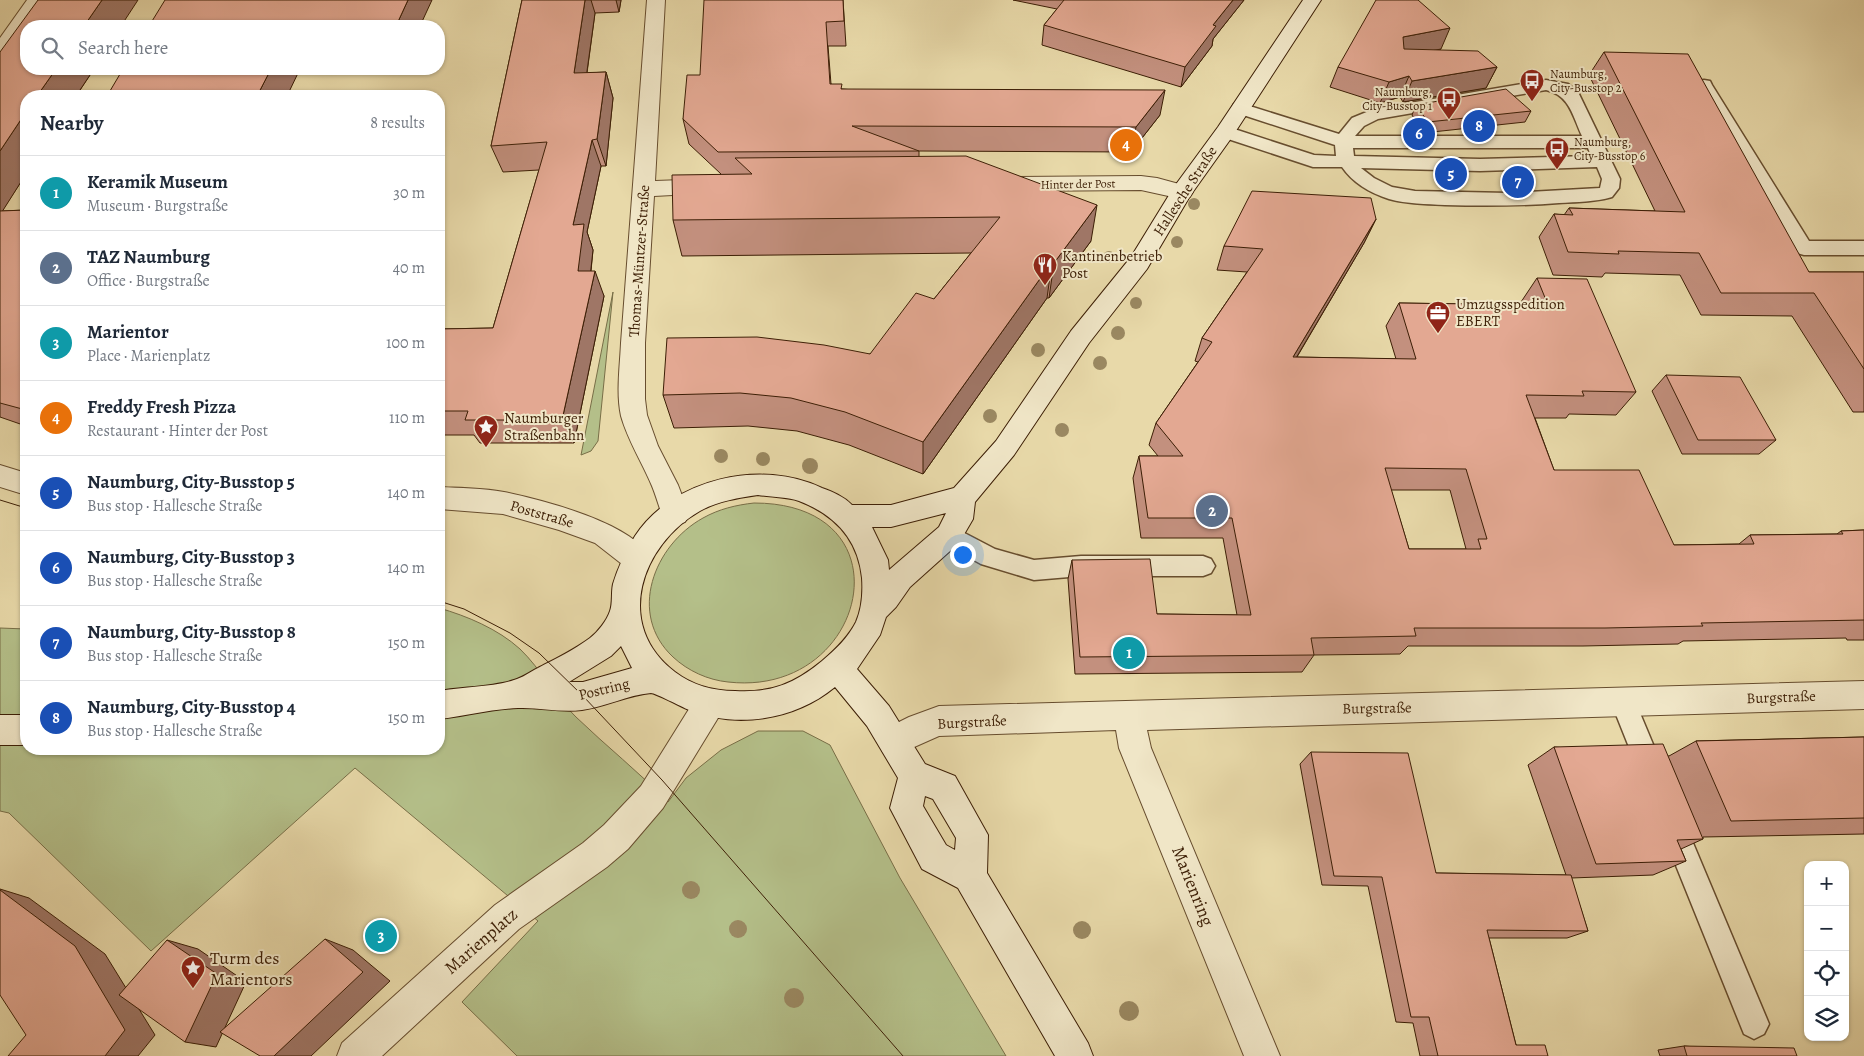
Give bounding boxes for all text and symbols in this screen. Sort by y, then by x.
search box [20,20,445,75]
icon: search [38,34,66,62]
text: Search here [78,35,168,61]
place label: Naumburg, City-Busstop 2 [1550,66,1622,96]
bus stop icon: Naumburg, City-Busstop 2 [1519,68,1545,102]
place label: Naumburg, City-Busstop 1 [1362,84,1432,114]
bus stop icon: Naumburg, City-Busstop 1 [1436,86,1462,120]
pin: 8 [1463,107,1495,145]
text: Nearby [40,109,103,137]
text: 8 results [370,112,425,134]
pin: 6 [1403,115,1435,153]
pin: 4 [1110,126,1142,164]
place label: Naumburg, City-Busstop 6 [1574,134,1646,164]
bus stop icon: Naumburg, City-Busstop 6 [1544,136,1570,170]
street label: Hallesche Straße [1149,142,1222,240]
pin: 5 [1435,155,1467,193]
pin: 7 [1502,163,1534,201]
text: Keramik Museum [87,169,228,195]
street label: Hinter der Post [1040,175,1116,193]
text: 1 [53,182,59,204]
text: 30 m [393,182,425,204]
street label: Thomas-Müntzer-Straße [624,184,654,338]
text: Museum · Burgstraße [87,195,228,217]
text: TAZ Naumburg [87,244,210,270]
place label: Kantinenbetrieb Post [1062,246,1163,283]
restaurant icon: Kantinenbetrieb Post [1032,252,1058,286]
text: 2 [52,257,60,279]
text: 40 m [393,257,425,279]
text: Office · Burgstraße [87,270,210,292]
place label: Umzugsspedition EBERT [1456,294,1565,331]
office icon: Umzugsspedition EBERT [1425,300,1451,334]
text: Marientor [87,319,169,345]
text: 3 [53,332,59,354]
text: 100 m [386,332,425,354]
text: Place · Marienplatz [87,345,210,367]
text: Freddy Fresh Pizza [87,394,236,420]
text: 4 [52,407,60,429]
text: 110 m [389,407,425,429]
place label: Naumburger Straßenbahn [504,408,584,445]
place icon: Naumburger Straßenbahn [473,414,499,448]
text: Restaurant · Hinter der Post [87,420,268,442]
text: Naumburg, City-Busstop 5 [87,469,295,495]
text: 5 [53,482,59,504]
text: 140 m [387,482,425,504]
pin: 2 [1196,492,1228,530]
text: Bus stop · Hallesche Straße [87,495,263,517]
street label: Poststraße [508,495,576,533]
your location [950,542,976,568]
text: Naumburg, City-Busstop 3 [87,544,295,570]
text: 6 [52,557,60,579]
text: 140 m [387,557,425,579]
text: Bus stop · Hallesche Straße [87,570,263,592]
text: Naumburg, City-Busstop 8 [87,619,296,645]
text: 7 [53,632,59,654]
text: 150 m [388,632,425,654]
pin: 1 [1113,634,1145,672]
text: Bus stop · Hallesche Straße [87,645,263,667]
street label: Postring [576,673,632,705]
street label: Burgstraße [1746,686,1816,708]
text: Naumburg, City-Busstop 4 [87,694,296,720]
street label: Burgstraße [1342,697,1412,719]
text: 8 [52,707,60,729]
text: 150 m [388,707,425,729]
street label: Burgstraße [937,710,1007,734]
text: Bus stop · Hallesche Straße [87,720,263,742]
street label: Marienring [1166,842,1220,930]
map controls [1804,861,1849,1041]
button: + [1804,861,1849,906]
street label: Marienplatz [439,902,523,980]
button: − [1804,906,1849,951]
pin: 3 [365,917,397,955]
place label: Turm des Marientors [210,946,292,991]
button: locate [1804,951,1849,996]
place icon: Turm des Marientors [180,955,206,989]
button: layers [1804,996,1849,1041]

